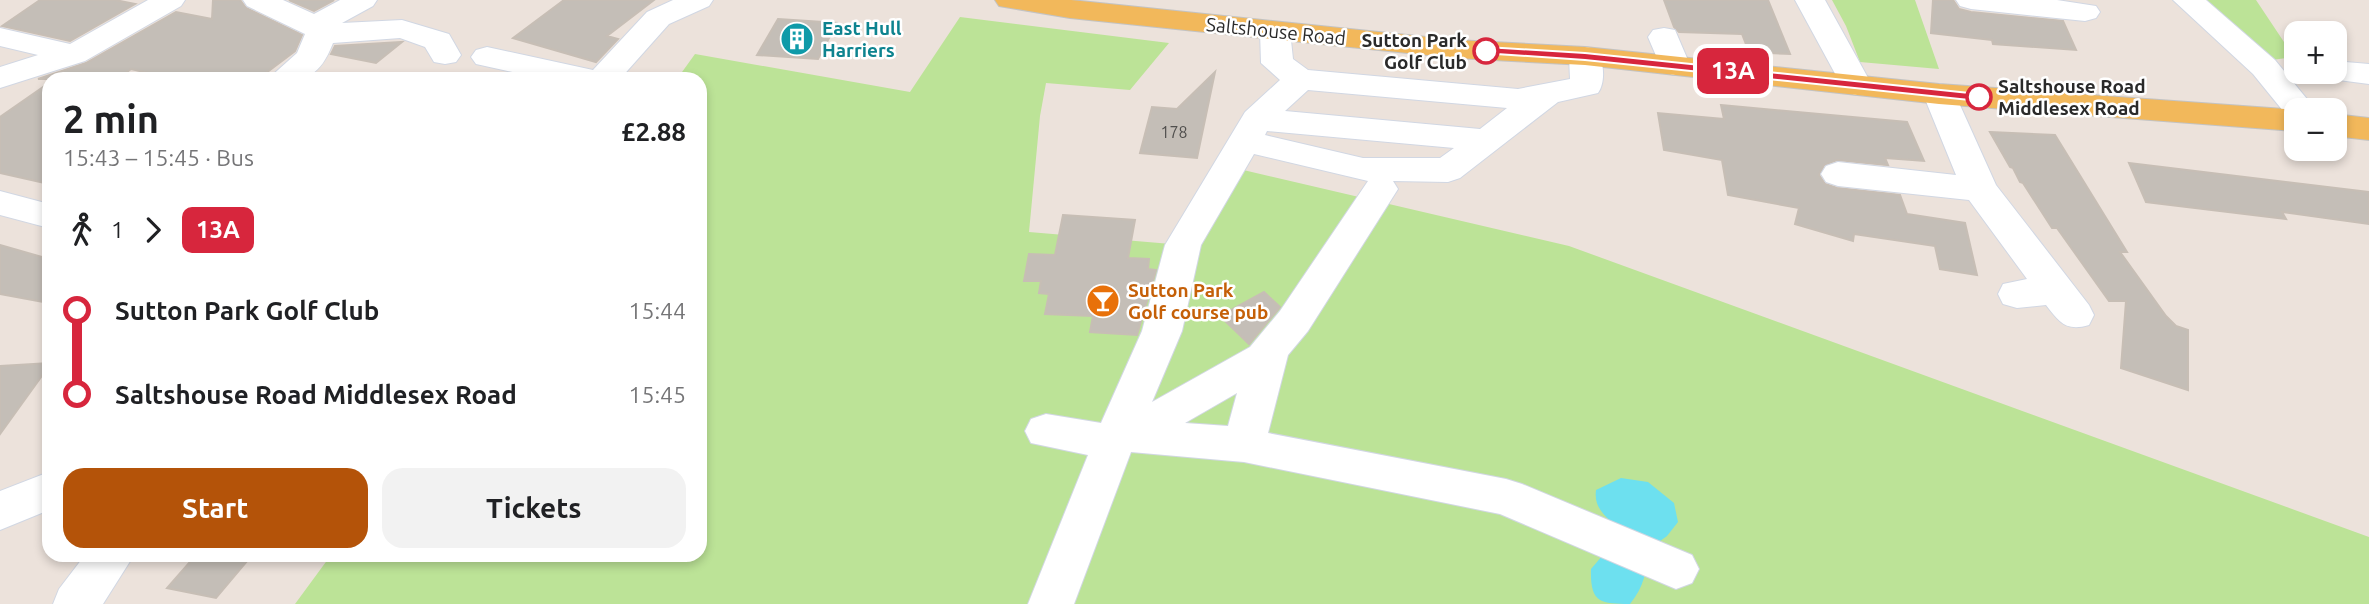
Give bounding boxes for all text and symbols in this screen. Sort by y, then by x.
street label: Saltshouse Road [1205,13,1347,49]
place label: East Hull Harriers [822,17,902,61]
building icon: East Hull Harriers [778,20,816,58]
map controls [2284,21,2347,161]
button: + [2284,21,2347,84]
place label: Sutton Park Golf Club [1361,29,1467,73]
marker: Sutton Park Golf Club [1473,38,1499,64]
line badge: 13A [1693,48,1773,94]
text: 13A [1711,57,1755,84]
place label: Saltshouse Road Middlesex Road [1998,75,2146,119]
marker: Saltshouse Road Middlesex Road [1966,84,1992,110]
text: 2 min [63,98,159,140]
button: − [2284,98,2347,161]
text: £2.88 [621,117,686,146]
house number: 178 [1160,123,1188,141]
text: 15:43 – 15:45 · Bus [63,145,254,170]
icon: walk [63,211,101,249]
icon: forward [134,211,172,249]
text: 13A [196,216,240,243]
text: 1 [111,217,124,242]
place label: Sutton Park Golf course pub [1128,279,1268,323]
bar icon: Sutton Park Golf course pub [1084,282,1122,320]
text: Sutton Park Golf Club [115,296,379,325]
text: 15:44 [628,298,686,323]
text: Saltshouse Road Middlesex Road [115,380,517,409]
text: 15:45 [628,382,686,407]
button: Start [63,468,368,548]
button: Tickets [382,468,686,548]

